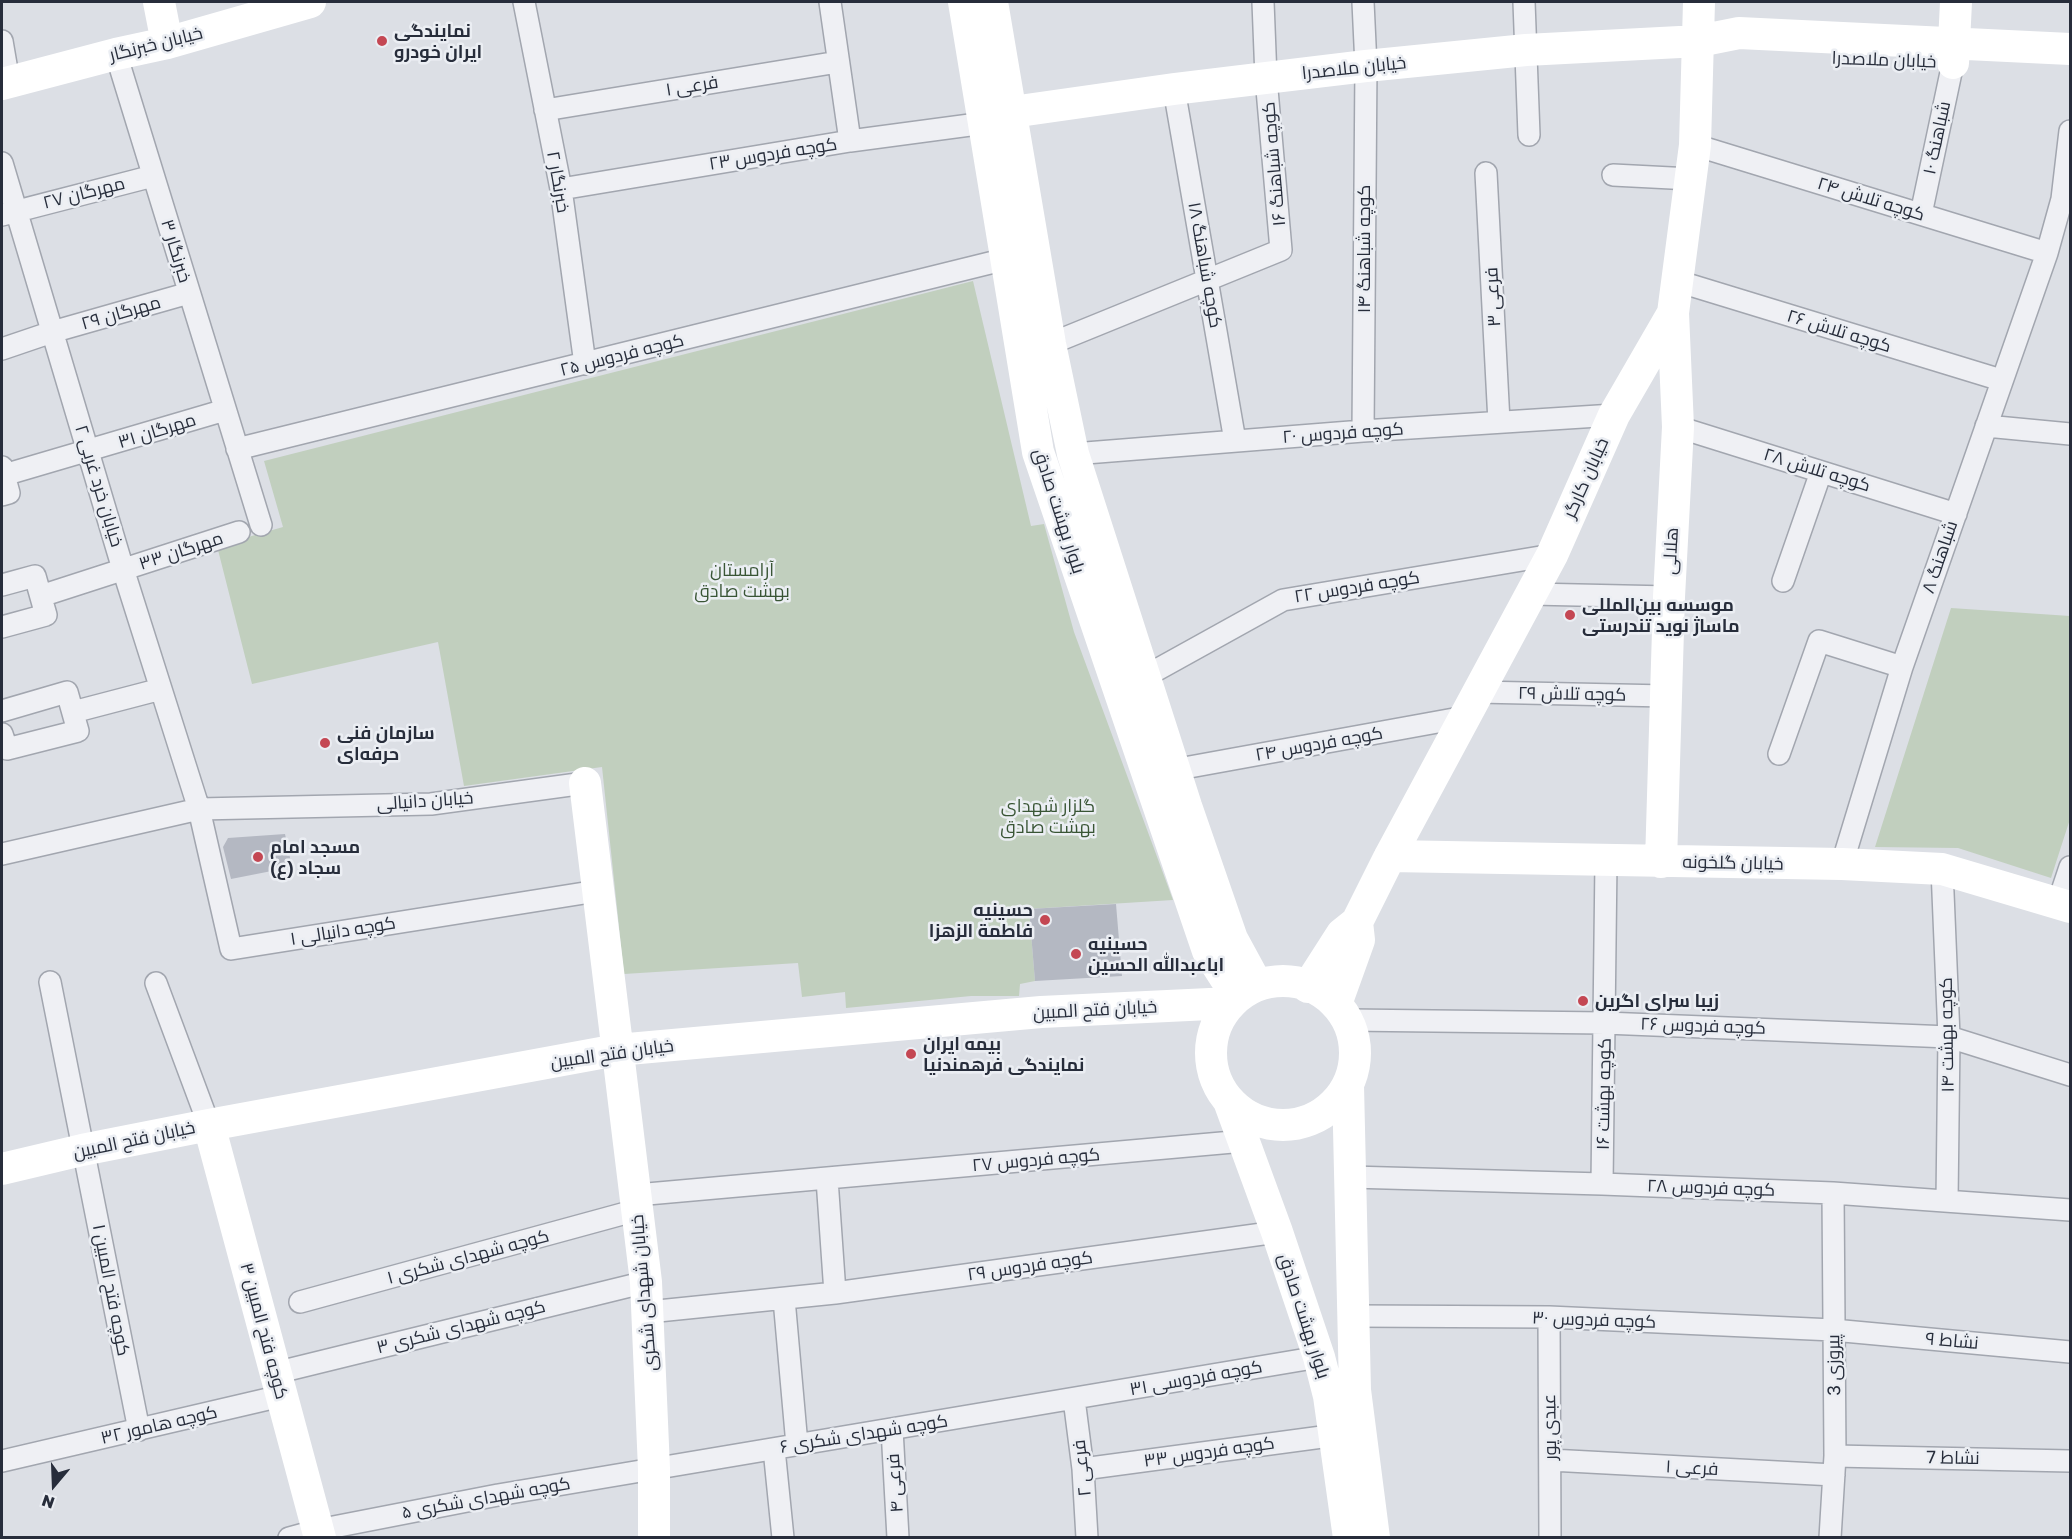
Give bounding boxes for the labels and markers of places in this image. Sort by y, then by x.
place label: نمایندگی ایران خودرو [394,20,482,63]
marker: نمایندگی ایران خودرو [375,34,389,48]
place label: موسسه بین‌المللی ماساژ نوید تندرستی [1582,594,1740,636]
marker: موسسه بین‌المللی ماساژ نوید تندرستی [1563,608,1577,622]
place label: سازمان فنی حرفه‌ای [337,722,435,764]
marker: سازمان فنی حرفه‌ای [318,736,332,750]
place label: مسجد امام سجاد (ع) [270,836,360,878]
marker: مسجد امام سجاد (ع) [251,850,265,864]
place label: حسینیه فاطمة الزهزا [929,899,1033,942]
marker: حسینیه فاطمة الزهزا [1038,913,1052,927]
place label: حسینیه اباعبدالله الحسین [1088,933,1224,976]
marker: حسینیه اباعبدالله الحسین [1069,947,1083,961]
place label: زیبا سرای اگرین [1595,990,1719,1012]
marker: زیبا سرای اگرین [1576,994,1590,1008]
place label: بیمه ایران نمایندگی فرهمندنیا [923,1033,1084,1076]
marker: بیمه ایران نمایندگی فرهمندنیا [904,1047,918,1061]

